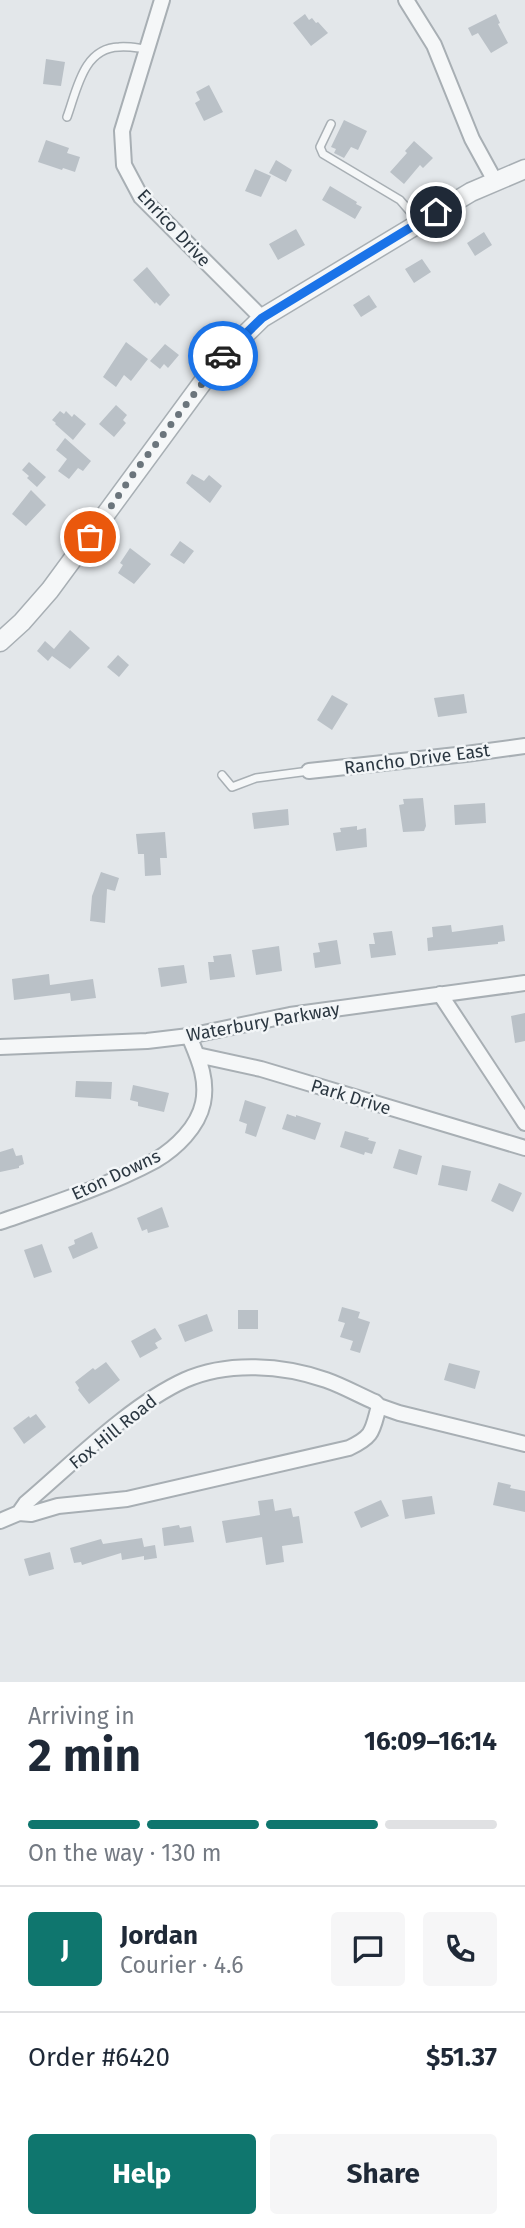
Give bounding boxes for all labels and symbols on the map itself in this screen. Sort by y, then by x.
pin [406,182,466,242]
street label: Enrico Drive [133,185,215,271]
courier [188,321,258,391]
pin [60,507,120,567]
street label: Rancho Drive East [343,739,491,779]
street label: Waterbury Parkway [185,998,342,1046]
street label: Park Drive [308,1074,394,1120]
street label: Eton Downs [68,1145,164,1205]
street label: Fox Hill Road [65,1390,161,1474]

